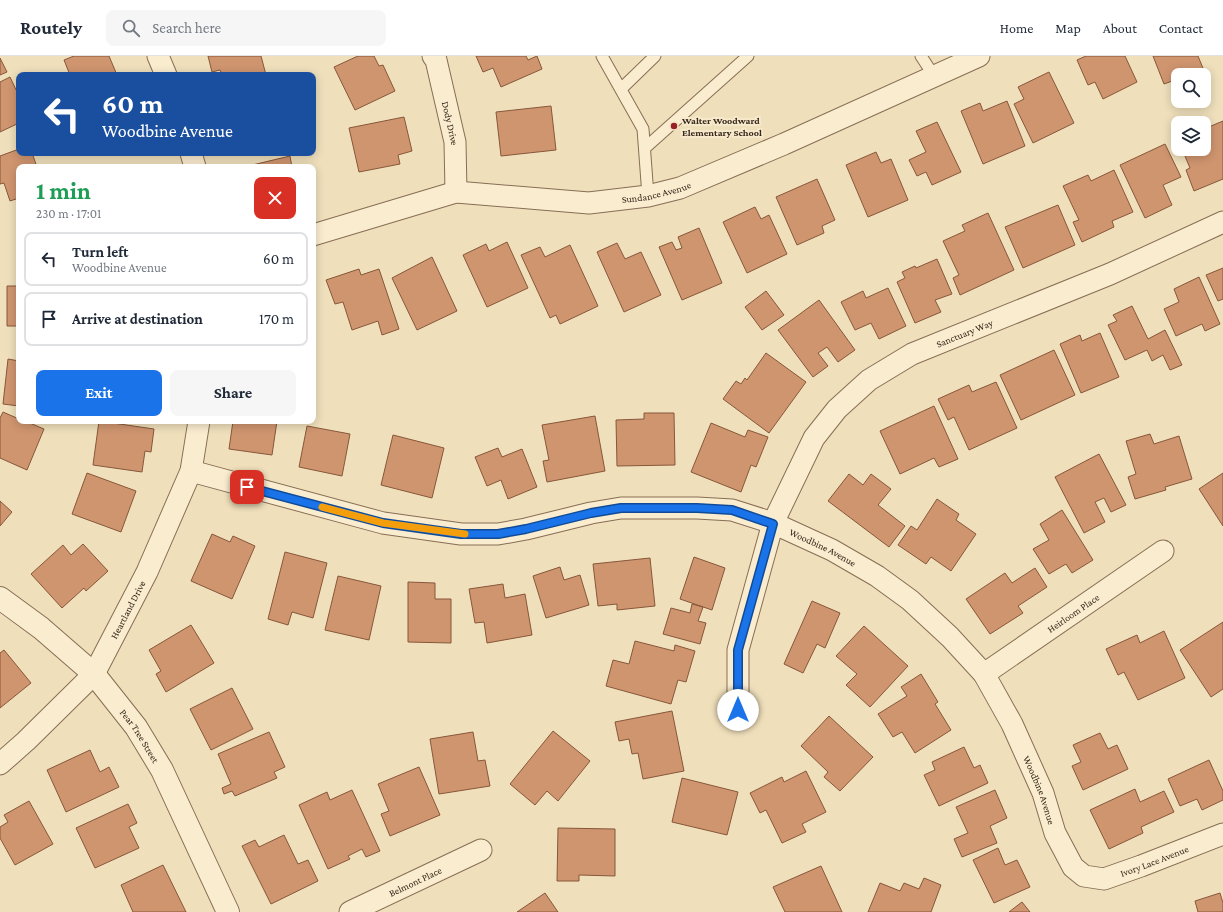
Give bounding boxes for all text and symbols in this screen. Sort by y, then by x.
search box [106,10,386,46]
text: Routely [20,17,82,38]
icon: search [120,17,142,39]
text: Search here [152,20,221,36]
text: Home [1000,20,1033,36]
text: Map [1055,20,1081,36]
text: About [1103,20,1137,36]
text: Contact [1159,20,1203,36]
map controls [1171,68,1211,156]
button: search [1171,68,1211,108]
icon: left [36,88,88,140]
text: 60 m [102,88,163,119]
street label: Dody Drive [440,100,461,146]
place label: Walter Woodward Elementary School [681,115,762,138]
button: layers [1171,116,1211,156]
text: Woodbine Avenue [102,121,233,141]
marker: Walter Woodward Elementary School [669,121,679,131]
text: 1 min [36,177,91,204]
button: close [254,177,296,219]
street label: Sundance Avenue [621,178,693,205]
text: 230 m · 17:01 [36,206,101,221]
text: Turn left [72,244,128,260]
icon: left [38,248,60,270]
text: 60 m [263,251,294,267]
text: Woodbine Avenue [72,260,167,275]
icon: arrive [38,308,60,330]
text: Arrive at destination [72,311,203,327]
text: 170 m [259,311,294,327]
street label: Sanctuary Way [934,316,995,349]
button: Exit [36,370,162,416]
button: Share [170,370,296,416]
pin [230,470,264,504]
icon: arrive [236,476,258,498]
street label: Woodbine Avenue [788,526,859,569]
street label: Heartland Drive [108,578,148,640]
street label: Heirloom Place [1045,591,1102,634]
position arrow [717,689,759,731]
street label: Pear Tree Street [118,707,162,765]
street label: Woodbine Avenue [1021,754,1058,826]
street label: Ivory Lace Avenue [1119,842,1190,878]
street label: Belmont Place [387,864,444,898]

